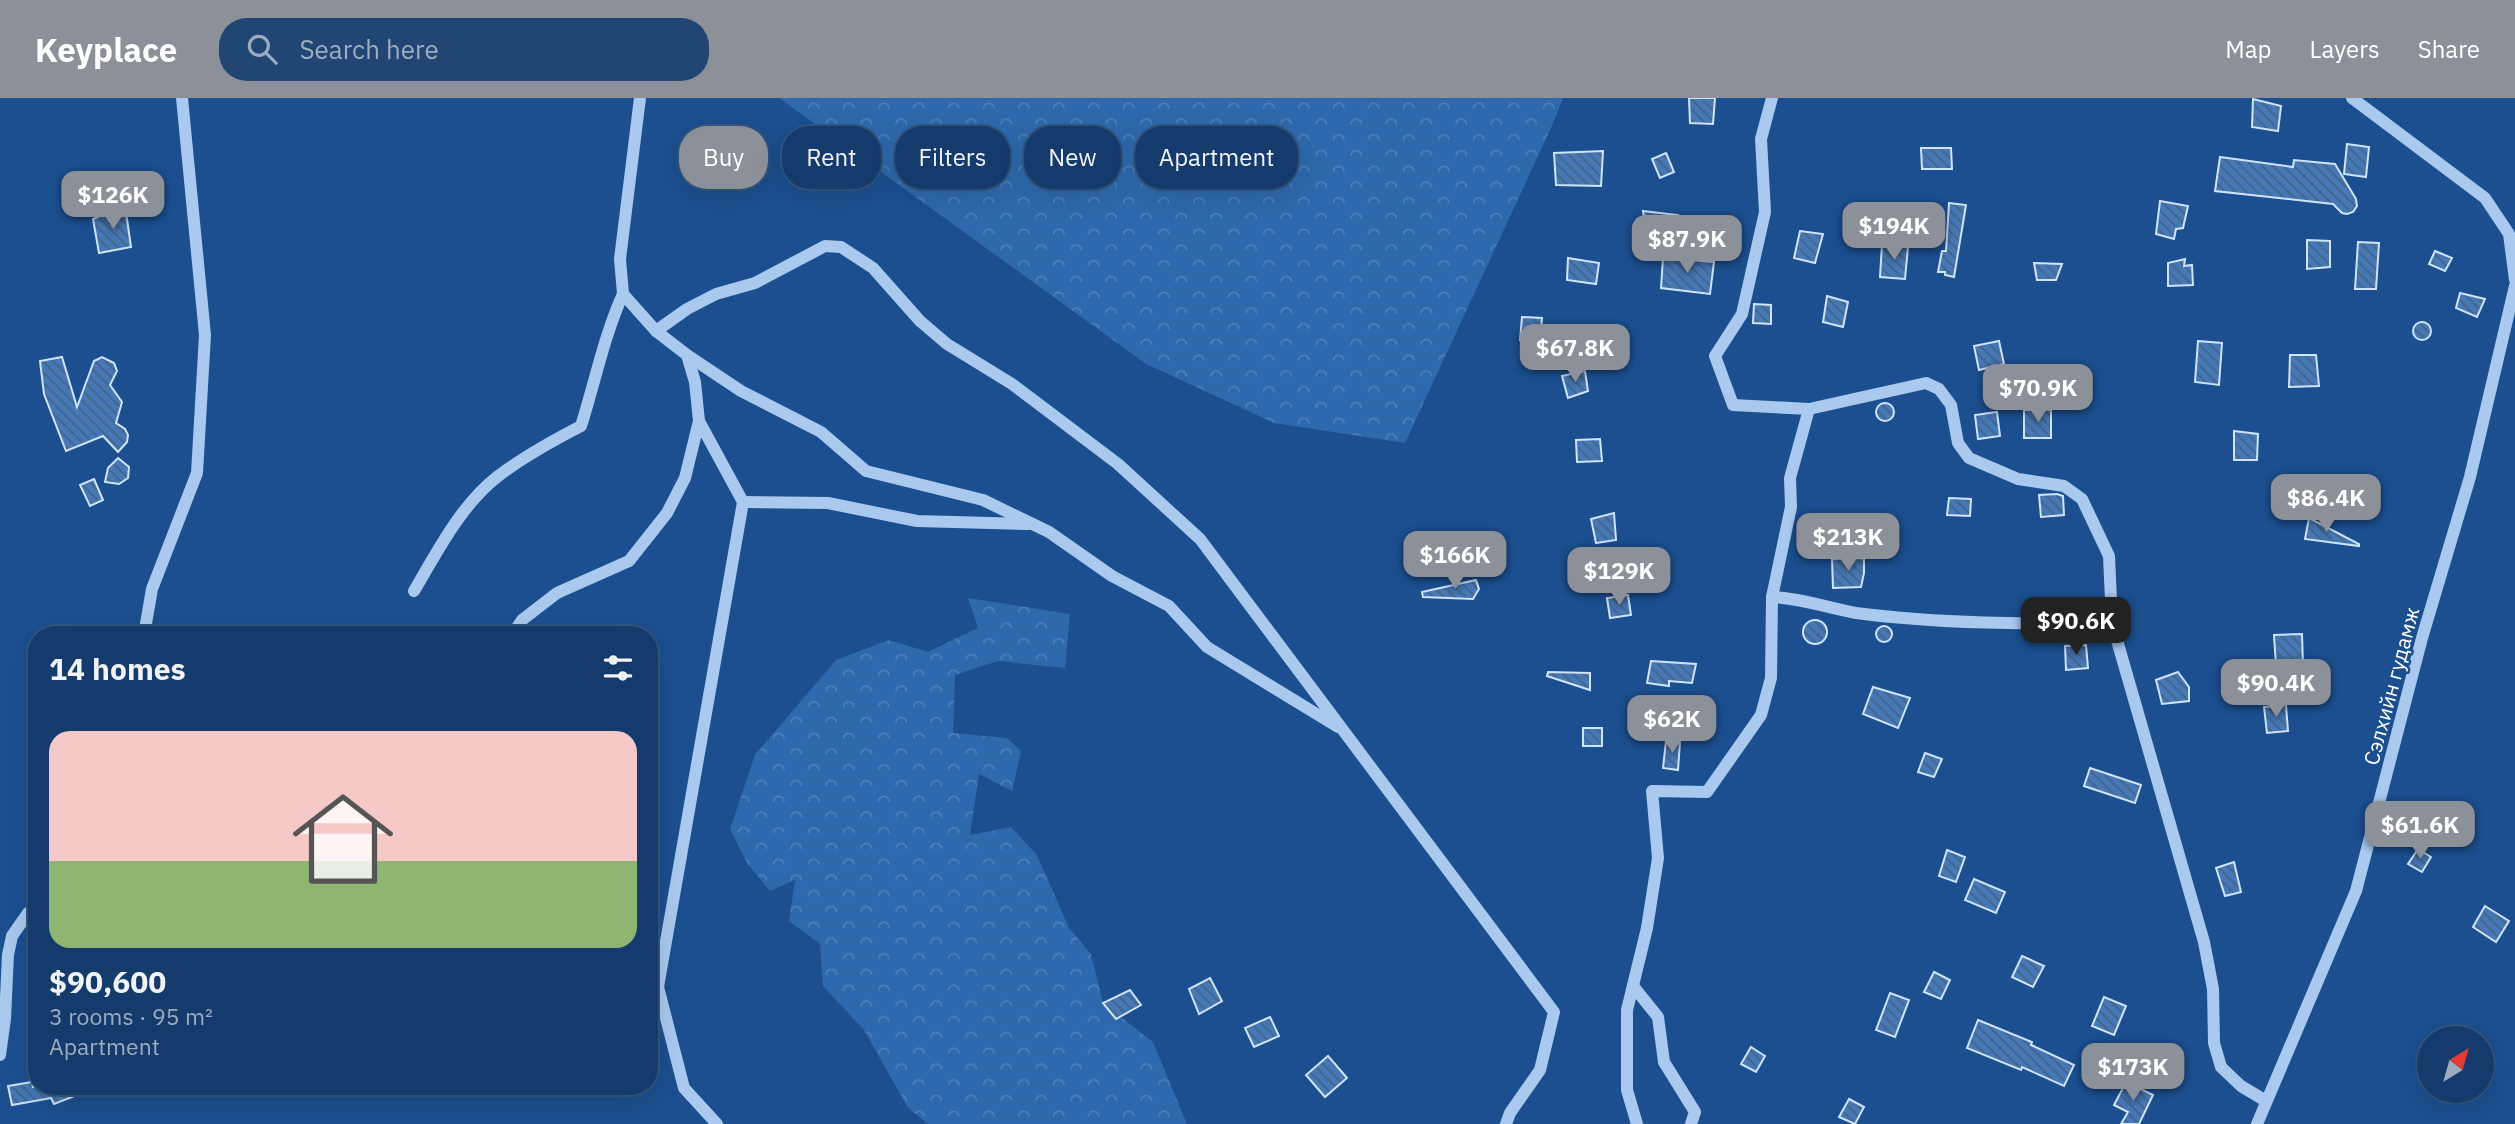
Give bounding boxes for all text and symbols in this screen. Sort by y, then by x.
search box [219,18,709,81]
text: Keyplace [35,28,177,71]
icon: search [243,30,281,68]
text: Search here [299,32,439,66]
text: Map [2225,33,2272,65]
text: Layers [2310,33,2380,65]
text: Share [2418,33,2480,65]
chip: Buy [679,126,768,189]
chip: Rent [782,126,881,189]
chip: Filters [895,126,1010,189]
chip: New [1024,126,1121,189]
chip: Apartment [1135,126,1298,189]
pin: $126K [64,172,162,231]
text: $126K [77,179,149,209]
pin: $194K [1845,202,1943,262]
text: $194K [1858,210,1930,240]
pin: $87.9K [1630,216,1744,275]
text: $87.9K [1648,223,1726,253]
pin: $67.8K [1518,324,1632,384]
text: $67.8K [1536,332,1614,362]
pin: $70.9K [1981,364,2095,424]
text: $70.9K [1999,372,2077,402]
pin: $86.4K [2269,474,2383,534]
text: $86.4K [2287,482,2365,512]
pin: $213K [1799,514,1897,573]
text: $213K [1812,521,1884,551]
pin: $166K [1406,532,1504,591]
text: $166K [1419,539,1491,569]
pin: $129K [1570,547,1668,607]
text: $129K [1583,555,1655,585]
pin: $90.6K [2019,598,2133,657]
street label: Сэлхийн гудамж [2356,604,2426,768]
text: $90.6K [2037,605,2115,635]
text: 14 homes [49,649,186,688]
icon: filters [599,649,637,687]
pin: $90.4K [2219,660,2333,719]
text: $90.4K [2237,667,2315,697]
pin: $62K [1631,696,1713,755]
text: $62K [1643,703,1701,733]
icon: home [280,776,406,902]
pin: $61.6K [2363,802,2477,861]
text: $61.6K [2381,809,2459,839]
text: $90,600 [49,962,166,1001]
text: 3 rooms · 95 m² [49,1001,213,1031]
north arrow [2417,1026,2494,1102]
map controls [2417,1026,2494,1103]
text: Apartment [49,1031,160,1061]
pin: $173K [2084,1044,2182,1103]
text: $173K [2097,1051,2169,1081]

